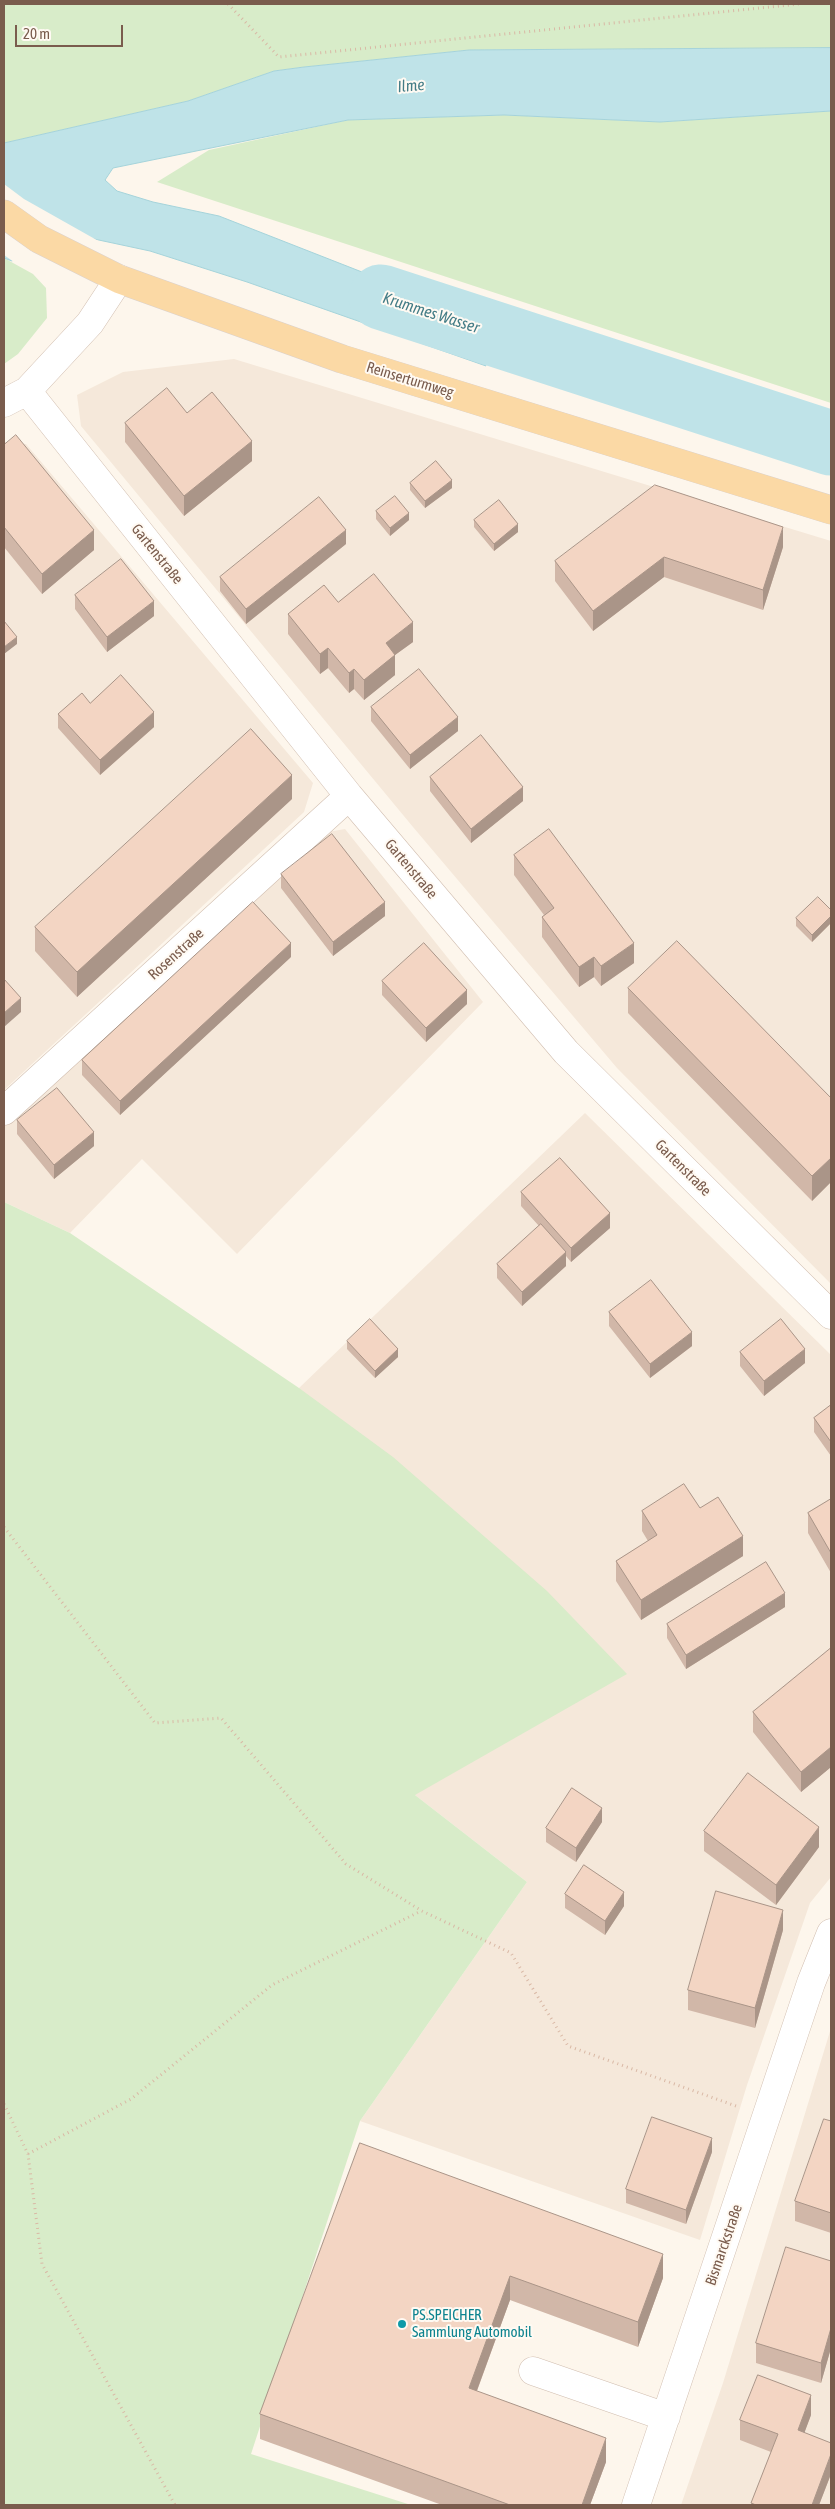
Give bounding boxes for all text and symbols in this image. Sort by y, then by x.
scale bar [18,15,125,47]
text: 20 m [23,25,50,42]
water label: Ilme [397,75,425,97]
water label: Krummes Wasser [380,288,482,338]
street label: Reinserturmweg [364,358,456,402]
street label: Gartenstraße [127,520,187,588]
street label: Gartenstraße [381,836,441,902]
street label: Rosenstraße [145,924,207,984]
street label: Gartenstraße [651,1136,715,1200]
street label: Bismarckstraße [702,2202,746,2288]
place label: PS.SPEICHER Sammlung Automobil [412,2306,532,2341]
marker: PS.SPEICHER Sammlung Automobil [396,2318,408,2330]

